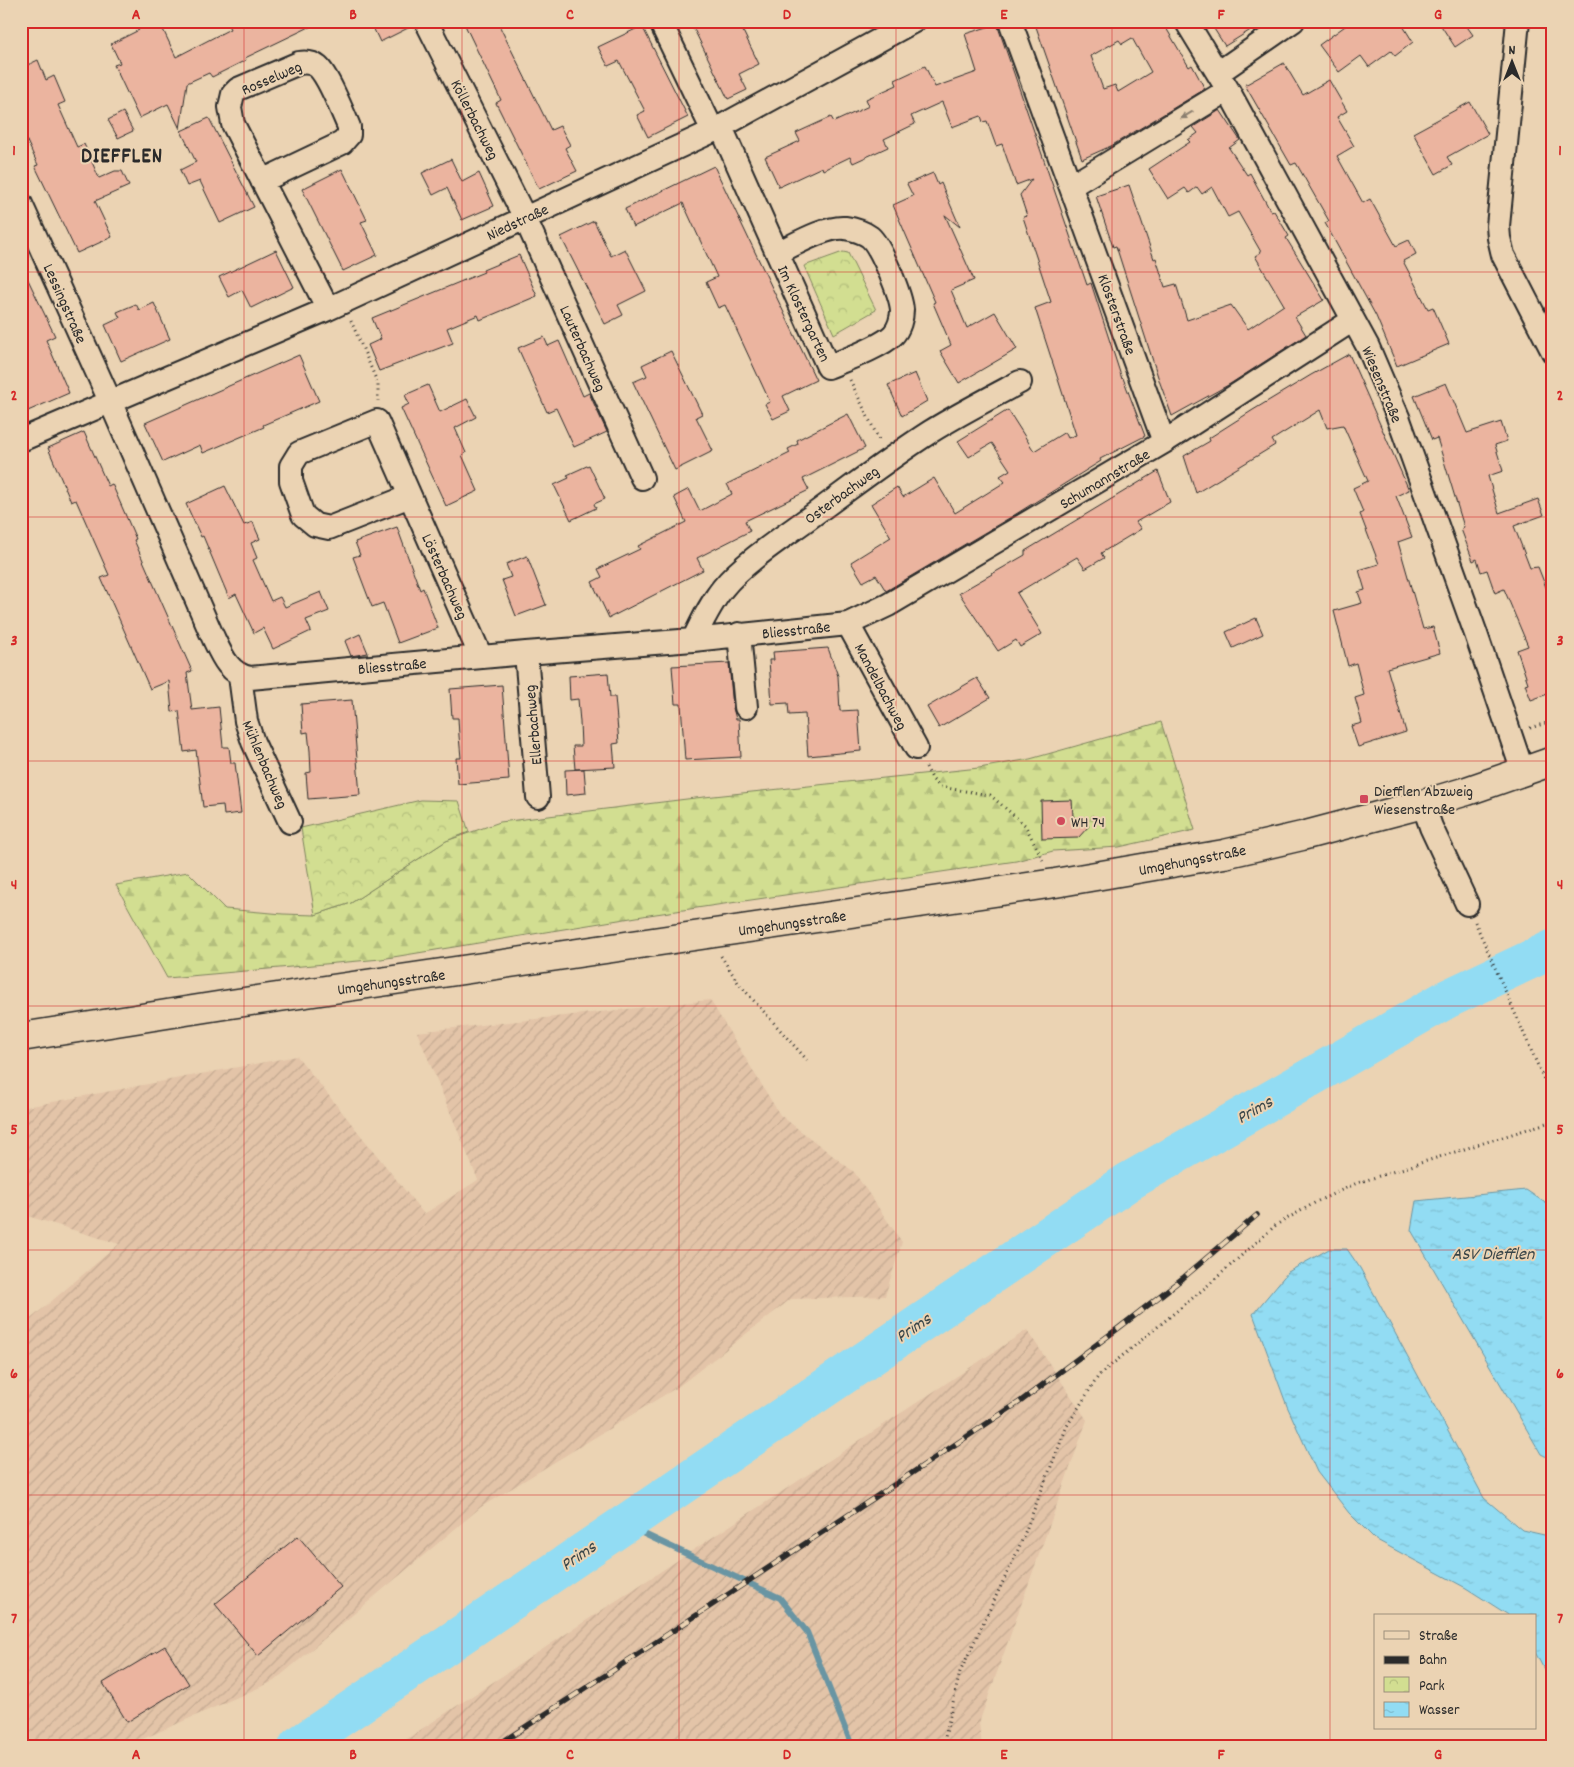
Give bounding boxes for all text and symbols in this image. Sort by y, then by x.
text: A [132,4,141,27]
text: B [349,4,357,27]
text: C [566,4,574,27]
text: D [783,4,792,27]
text: E [1000,4,1008,27]
text: F [1217,4,1225,27]
text: G [1434,4,1442,27]
north arrow [1486,38,1536,88]
text: N [1509,41,1516,61]
street label: Rosselweg [238,56,306,102]
street label: Köllerbachweg [444,76,504,164]
one-way arrow [1180,111,1193,120]
text: 1 [12,140,16,163]
text: 1 [1558,140,1562,163]
district label: DIEFFLEN [81,143,163,173]
street label: Niedstraße [483,199,553,248]
street label: Lessingstraße [36,260,92,348]
street label: Im Klostergarten [770,262,835,366]
street label: Klosterstraße [1090,271,1141,359]
street label: Lauterbachweg [552,302,611,396]
street label: Wiesenstraße [1354,343,1407,427]
text: 2 [11,385,18,408]
text: 2 [1557,385,1564,408]
street label: Schumannstraße [1056,444,1155,516]
street label: Osterbachweg [800,461,885,531]
street label: Lösterbachweg [415,530,473,624]
street label: Bliesstraße [761,616,832,647]
text: 3 [10,630,18,653]
text: 3 [1556,630,1564,653]
street label: Mandelbachweg [847,640,912,735]
street label: Bliesstraße [357,653,428,682]
street label: Ellerbachweg [520,684,549,766]
street label: Mühlenbachweg [235,717,293,813]
place label: Diefflen Abzweig Wiesenstraße [1374,781,1473,822]
marker: Diefflen Abzweig Wiesenstraße [1358,793,1370,805]
place label: WH 74 [1071,812,1105,835]
marker: WH 74 [1055,815,1067,827]
street label: Umgehungsstraße [1137,840,1248,883]
text: 4 [11,874,17,897]
text: 4 [1557,874,1563,897]
street label: Umgehungsstraße [737,906,848,943]
street label: Umgehungsstraße [336,965,447,1002]
water label: Prims [1233,1091,1278,1132]
text: 5 [10,1119,18,1142]
text: 5 [1556,1119,1564,1142]
water label: ASV Diefflen [1452,1243,1535,1268]
water label: Prims [892,1308,938,1350]
text: 6 [10,1363,18,1386]
text: 6 [1556,1363,1564,1386]
water label: Prims [557,1536,603,1578]
text: 7 [11,1608,17,1631]
text: 7 [1557,1608,1563,1631]
legend [1374,1614,1536,1730]
text: Straße [1419,1626,1458,1648]
text: Bahn [1419,1650,1447,1672]
text: Park [1419,1676,1445,1698]
text: Wasser [1419,1700,1460,1722]
text: A [132,1744,141,1767]
text: B [349,1744,357,1767]
text: C [566,1744,574,1767]
text: D [783,1744,792,1767]
text: E [1000,1744,1008,1767]
text: F [1217,1744,1225,1767]
text: G [1434,1744,1442,1767]

